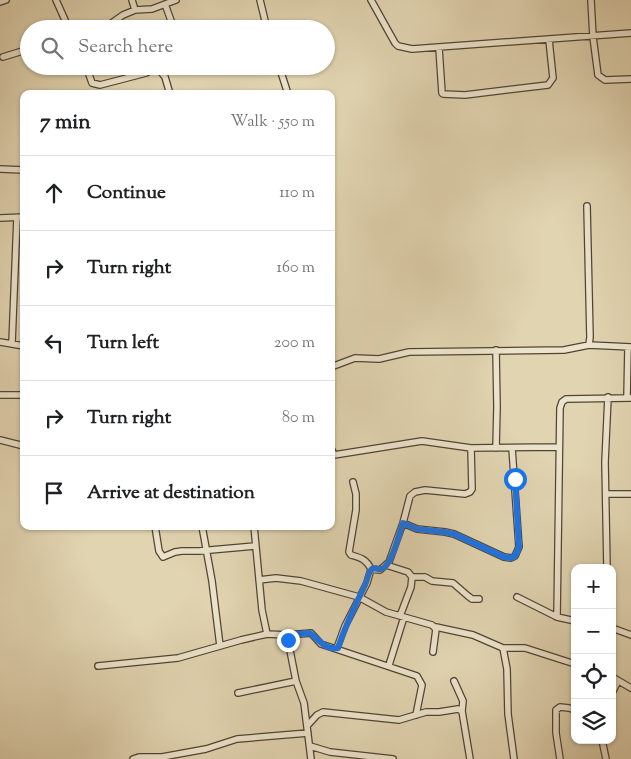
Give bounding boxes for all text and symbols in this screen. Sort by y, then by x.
search box [20,20,335,75]
icon: search [38,34,66,62]
text: Search here [78,34,173,61]
text: 7 min [40,108,91,138]
text: Walk · 550 m [230,111,315,134]
icon: ahead [40,179,68,207]
text: Continue [87,180,166,207]
text: 110 m [279,182,315,205]
icon: right [40,254,68,282]
text: Turn right [87,255,171,282]
text: 160 m [277,257,315,280]
icon: left [40,329,68,357]
text: Turn left [87,330,159,357]
text: 200 m [274,332,315,355]
icon: right [40,404,68,432]
text: Turn right [87,405,171,432]
text: 80 m [282,407,315,430]
route start [504,468,527,491]
icon: arrive [40,479,68,507]
text: Arrive at destination [87,480,255,507]
map controls [571,564,616,744]
button: + [571,564,616,609]
button: − [571,609,616,654]
route end [277,629,300,652]
button: locate [571,654,616,699]
button: layers [571,699,616,744]

